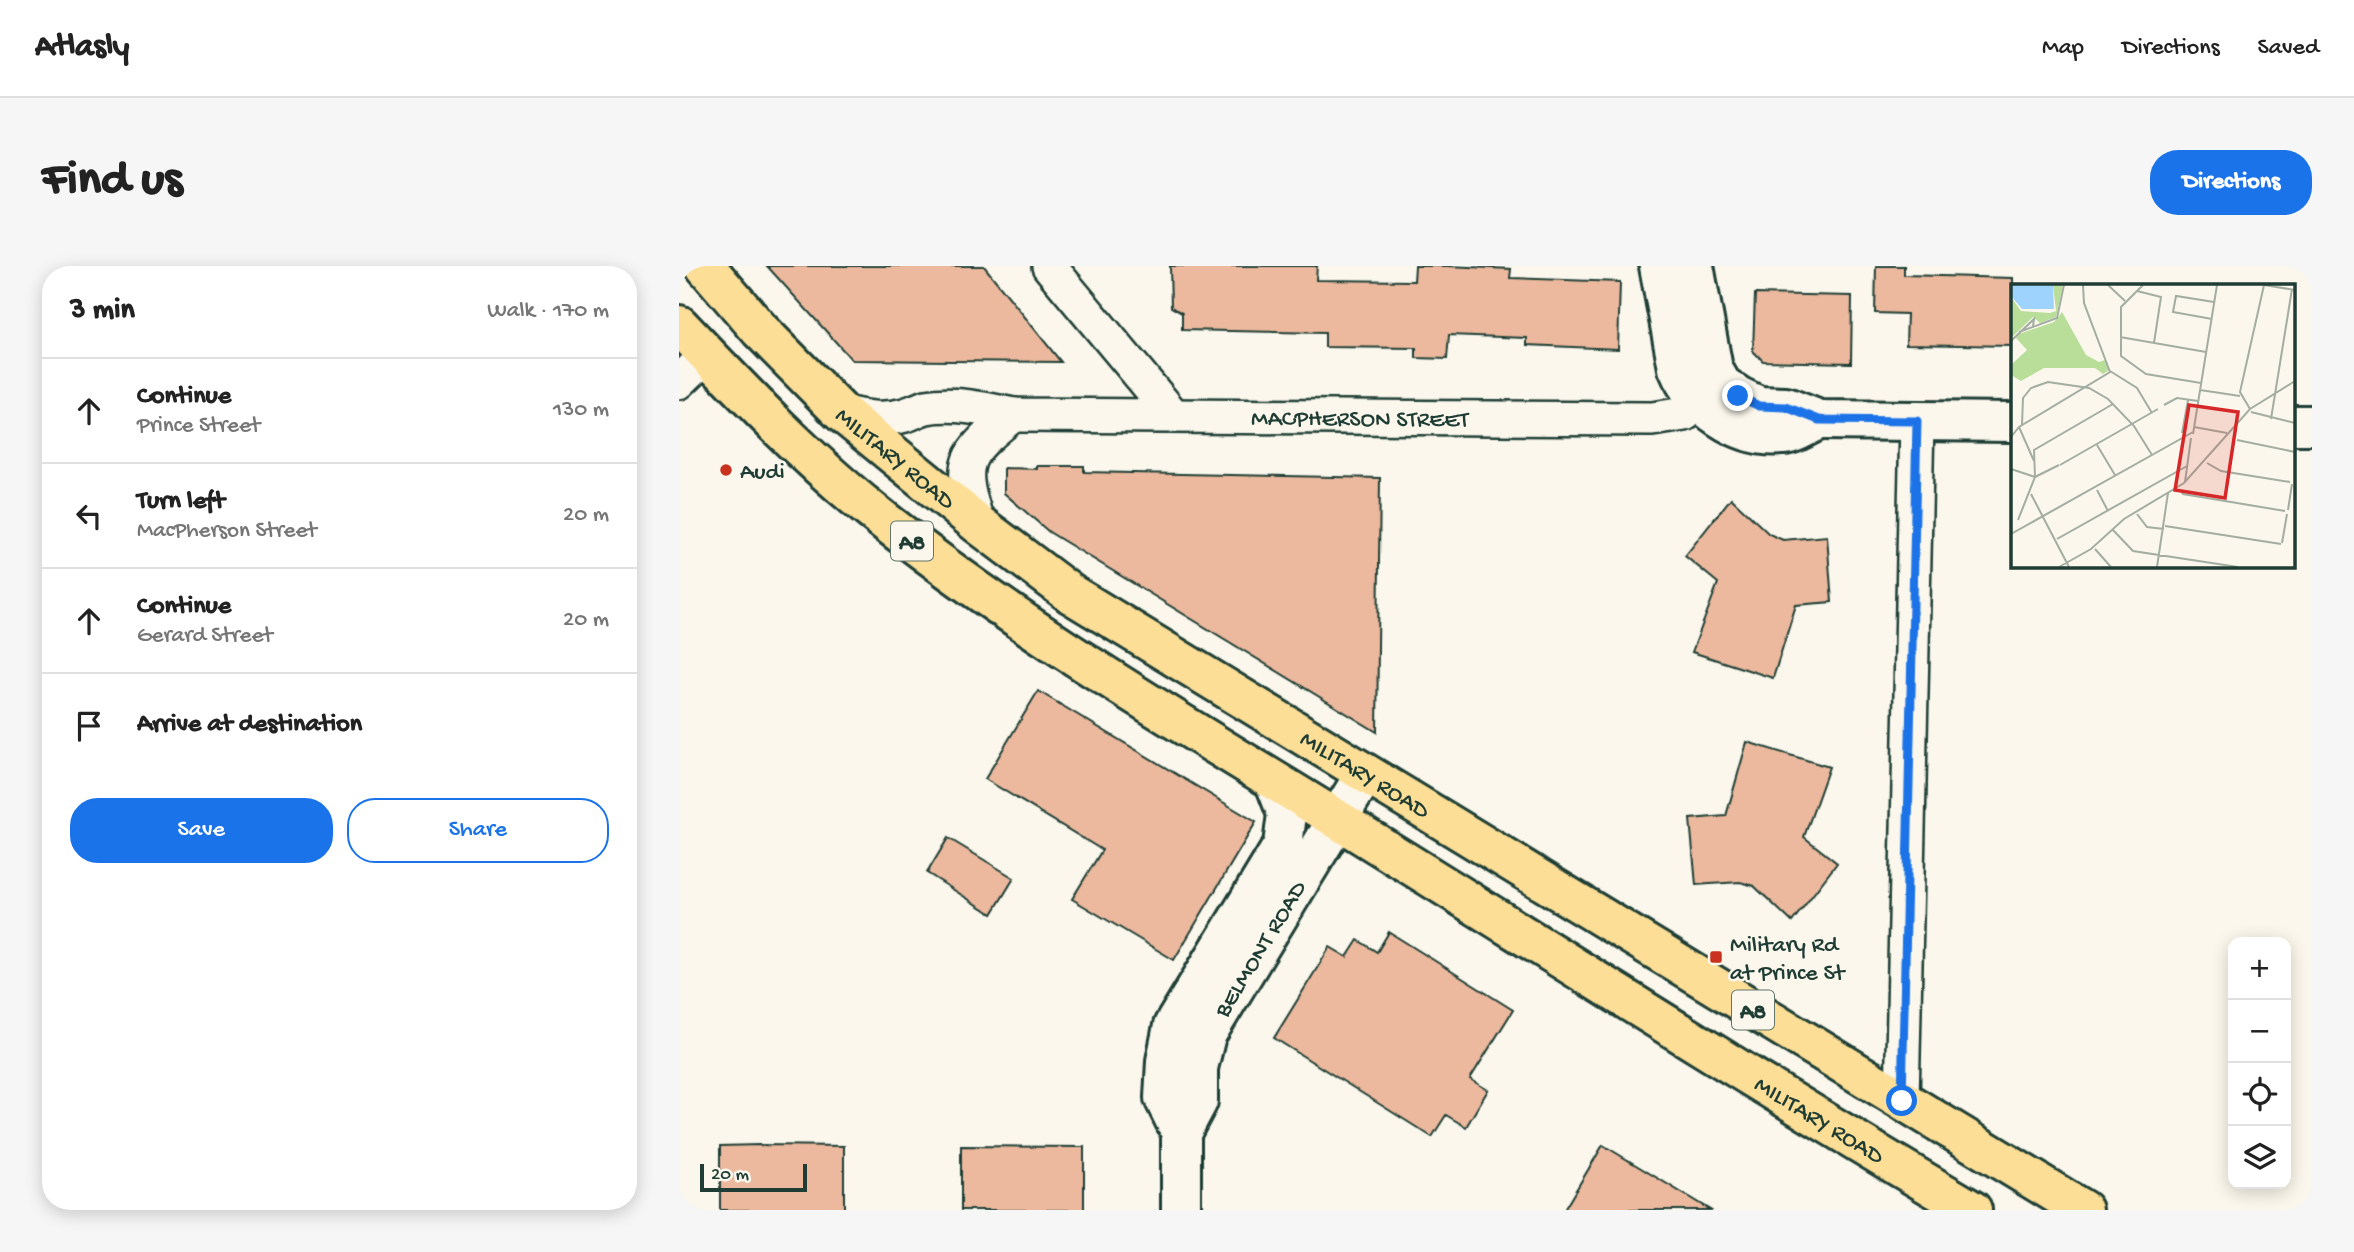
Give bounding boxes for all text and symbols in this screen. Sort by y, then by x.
text: Atlasly [35,29,129,67]
text: Map [2042,34,2084,63]
text: Directions [2122,34,2220,63]
text: Saved [2258,34,2319,63]
button: Directions [2150,150,2312,215]
text: Find us [42,153,182,211]
inset map [2011,284,2295,567]
text: 3 min [70,294,135,329]
text: Walk · 170 m [487,298,609,325]
route end [1722,380,1753,411]
text: Continue [137,382,231,413]
icon: ahead [70,392,108,430]
text: 130 m [553,397,609,424]
street label: MILITARY ROAD [828,402,960,518]
street label: MACPHERSON STREET [1251,405,1470,436]
text: Prince Street [137,413,260,440]
place label: Audi [740,459,785,488]
marker: Audi [718,462,734,478]
text: Turn left [137,487,225,518]
icon: left [70,497,108,535]
text: 20 m [563,502,609,529]
text: MacPherson Street [137,518,317,545]
road number: A8 [891,522,933,560]
text: Continue [137,592,231,623]
icon: ahead [70,602,108,640]
text: 20 m [563,607,609,634]
text: Gerard Street [137,623,273,650]
icon: arrive [70,707,108,745]
text: Arrive at destination [137,710,362,741]
street label: MILITARY ROAD [1294,726,1434,827]
button: Save [70,798,333,863]
button: Share [347,798,609,863]
street label: BELMONT ROAD [1209,876,1315,1024]
place label: Military Rd at Prince St [1730,932,1847,989]
map controls [2228,937,2291,1189]
button: + [2228,937,2291,1000]
marker: Military Rd at Prince St [1708,949,1724,965]
road number: A8 [1732,990,1774,1030]
button: − [2228,1000,2291,1063]
button: locate [2228,1063,2291,1126]
street label: MILITARY ROAD [1748,1071,1889,1172]
route start [1886,1085,1917,1116]
button: layers [2228,1126,2291,1189]
scale bar [700,1161,807,1193]
text: 20 m [711,1164,749,1187]

